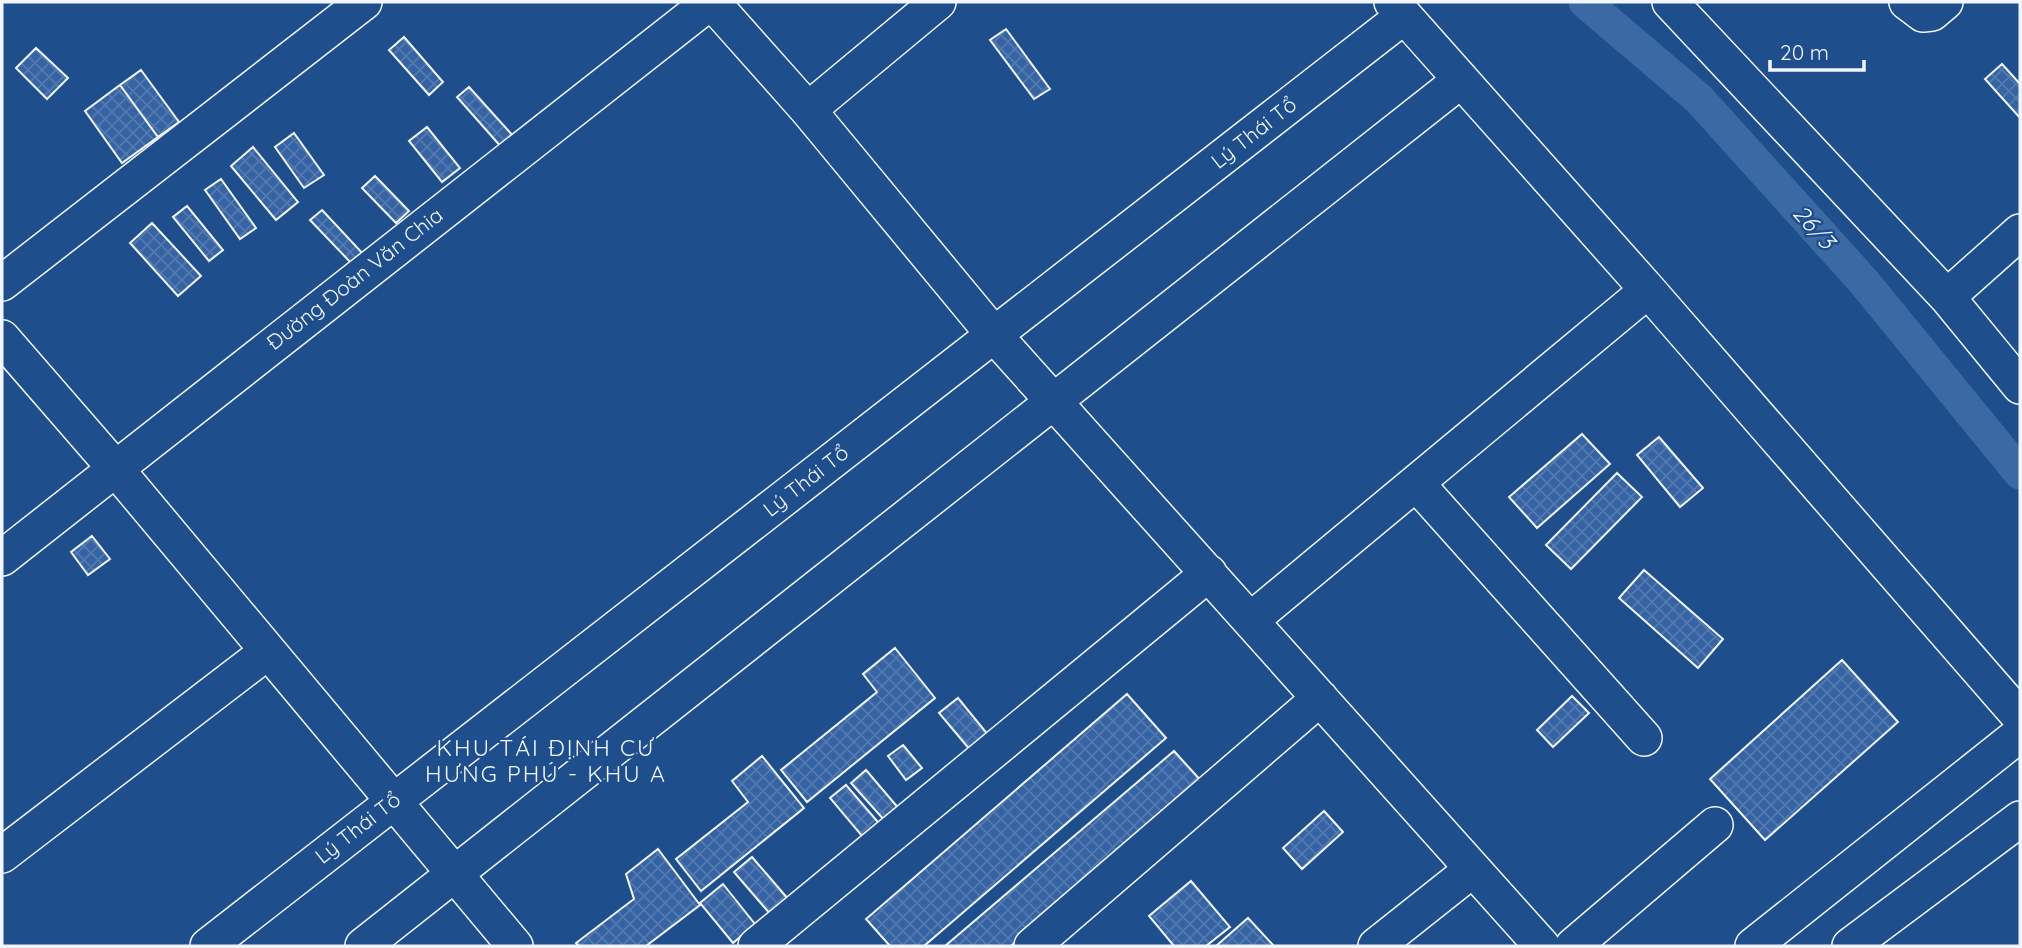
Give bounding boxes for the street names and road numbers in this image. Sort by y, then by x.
street label: Lý Thái Tổ [1205,91,1301,174]
street label: Đường Đoàn Văn Chia [261,201,448,355]
street label: Lý Thái Tổ [757,439,853,522]
street label: Lý Thái Tổ [309,786,405,869]

